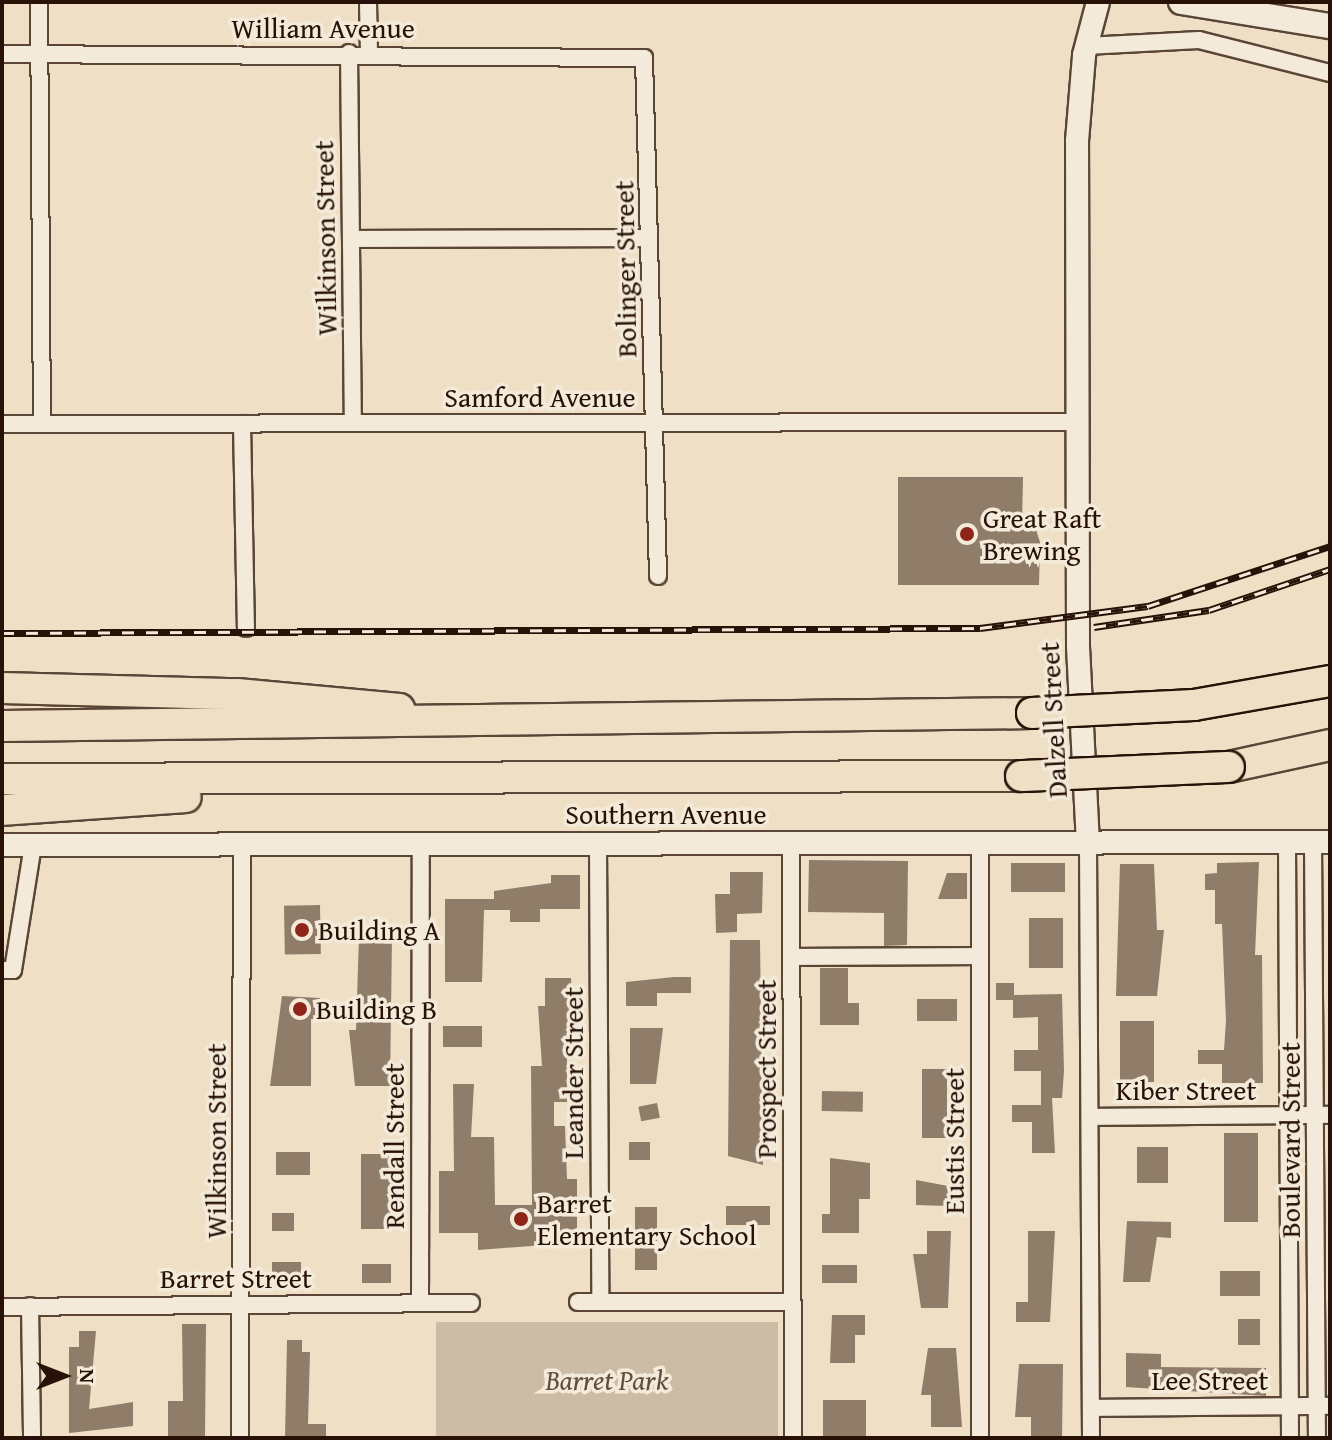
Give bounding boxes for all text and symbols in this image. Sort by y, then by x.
street label: William Avenue [231,11,415,45]
street label: Wilkinson Street [306,140,344,336]
street label: Bolinger Street [607,180,643,358]
street label: Samford Avenue [444,380,636,414]
place label: Great Raft Brewing [983,501,1101,567]
marker: Great Raft Brewing [958,525,976,543]
street label: Dalzell Street [1032,641,1074,799]
street label: Southern Avenue [565,797,767,831]
place label: Building A [318,913,440,947]
marker: Building A [293,921,311,939]
street label: Prospect Street [749,979,783,1159]
street label: Leander Street [556,987,590,1159]
place label: Building B [316,992,437,1026]
marker: Building B [291,1000,309,1018]
street label: Boulevard Street [1273,1042,1307,1238]
street label: Wilkinson Street [199,1043,233,1239]
street label: Rendall Street [377,1063,411,1229]
street label: Eustis Street [937,1068,971,1214]
street label: Kiber Street [1116,1073,1256,1107]
place label: Barret Elementary School [537,1186,756,1252]
marker: Barret Elementary School [512,1210,530,1228]
street label: Barret Street [160,1261,312,1295]
north arrow [24,1336,104,1416]
park label: Barret Park [546,1363,668,1397]
street label: Lee Street [1152,1363,1268,1397]
text: N [72,1369,104,1383]

